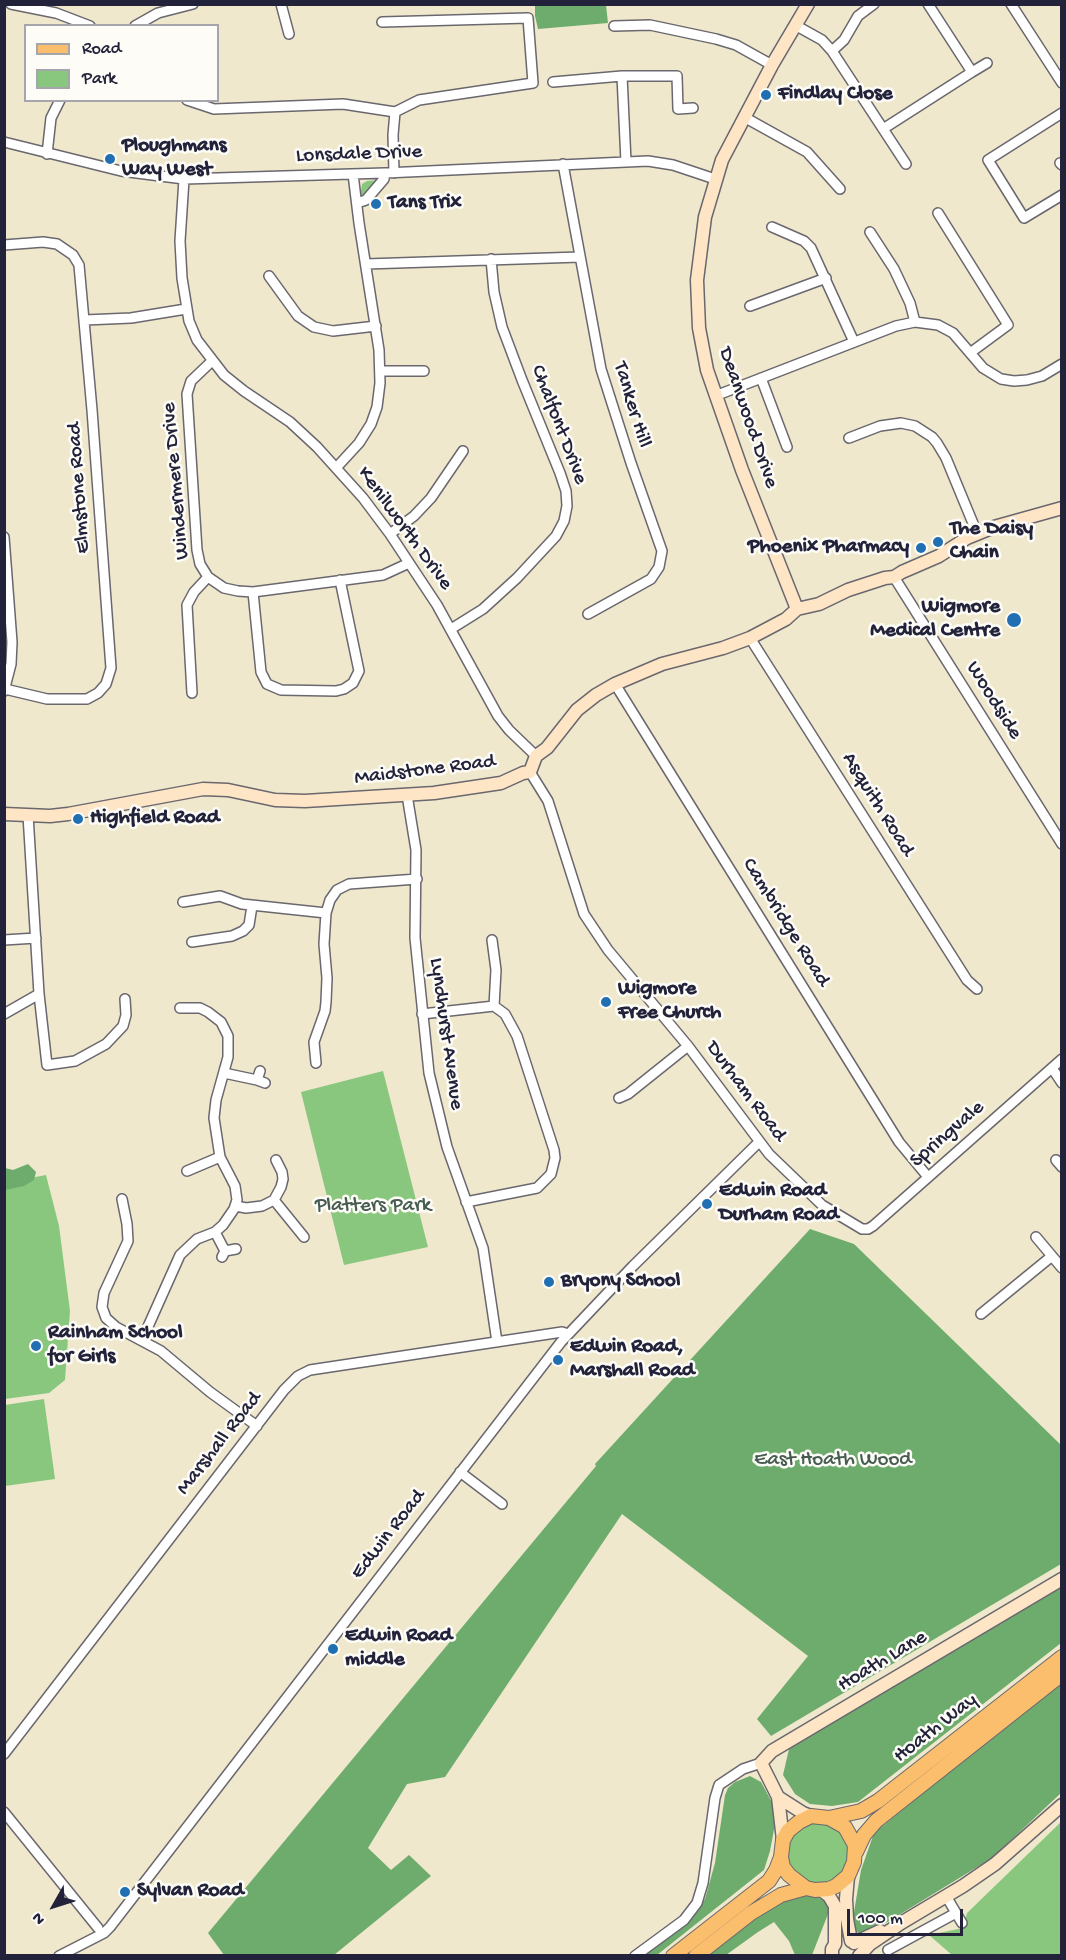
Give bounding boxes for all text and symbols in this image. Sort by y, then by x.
legend [24,24,219,102]
text: Road [82,39,121,60]
text: Park [82,69,116,90]
place label: Findlay Close [778,82,893,108]
marker: Findlay Close [759,88,773,102]
place label: Ploughmans Way West [122,134,226,184]
street label: Lonsdale Drive [295,140,423,170]
marker: Ploughmans Way West [103,152,117,166]
place label: Tans Trix [388,191,462,217]
marker: Tans Trix [369,197,383,211]
street label: Deanwood Drive [711,344,783,492]
street label: Tanker Hill [606,359,656,451]
street label: Chalfont Drive [524,362,592,488]
street label: Windermere Drive [158,401,196,561]
street label: Elmstone Road [63,422,97,554]
street label: Kenilworth Drive [351,462,457,596]
place label: The Daisy Chain [950,517,1033,567]
place label: Phoenix Pharmacy [748,535,909,561]
marker: The Daisy Chain [931,535,945,549]
marker: Phoenix Pharmacy [914,541,928,555]
place label: Wigmore Medical Centre [870,595,1000,645]
marker: Wigmore Medical Centre [1005,611,1023,629]
street label: Woodside [959,657,1027,745]
street label: Asquith Road [835,748,919,862]
street label: Maidstone Road [353,750,497,792]
place label: Highfield Road [90,806,219,832]
marker: Highfield Road [71,812,85,826]
street label: Cambridge Road [735,854,835,992]
street label: Lyndhurst Avenue [422,956,468,1112]
place label: Wigmore Free Church [618,977,721,1027]
marker: Wigmore Free Church [599,995,613,1009]
street label: Durham Road [699,1037,791,1147]
street label: Springvale [906,1096,990,1174]
place label: Edwin Road Durham Road [719,1179,839,1229]
park label: Platters Park [315,1194,431,1220]
marker: Edwin Road Durham Road [700,1197,714,1211]
place label: Bryony School [561,1269,680,1295]
marker: Bryony School [542,1275,556,1289]
place label: Rainham School for Girls [48,1321,183,1371]
place label: Edwin Road, Marshall Road [570,1335,694,1385]
marker: Rainham School for Girls [29,1339,43,1353]
marker: Edwin Road, Marshall Road [551,1353,565,1367]
street label: Marshall Road [172,1387,268,1501]
park label: East Hoath Wood [754,1448,912,1474]
street label: Edwin Road [346,1485,432,1585]
place label: Edwin Road middle [345,1624,452,1674]
street label: Hoath Lane [834,1626,932,1698]
marker: Edwin Road middle [326,1642,340,1656]
street label: Hoath Way [889,1689,983,1769]
north arrow [24,1876,84,1936]
place label: Sylvan Road [137,1879,243,1905]
marker: Sylvan Road [118,1885,132,1899]
scale bar [850,1897,966,1935]
text: N [29,1908,50,1928]
text: 100 m [858,1909,903,1930]

